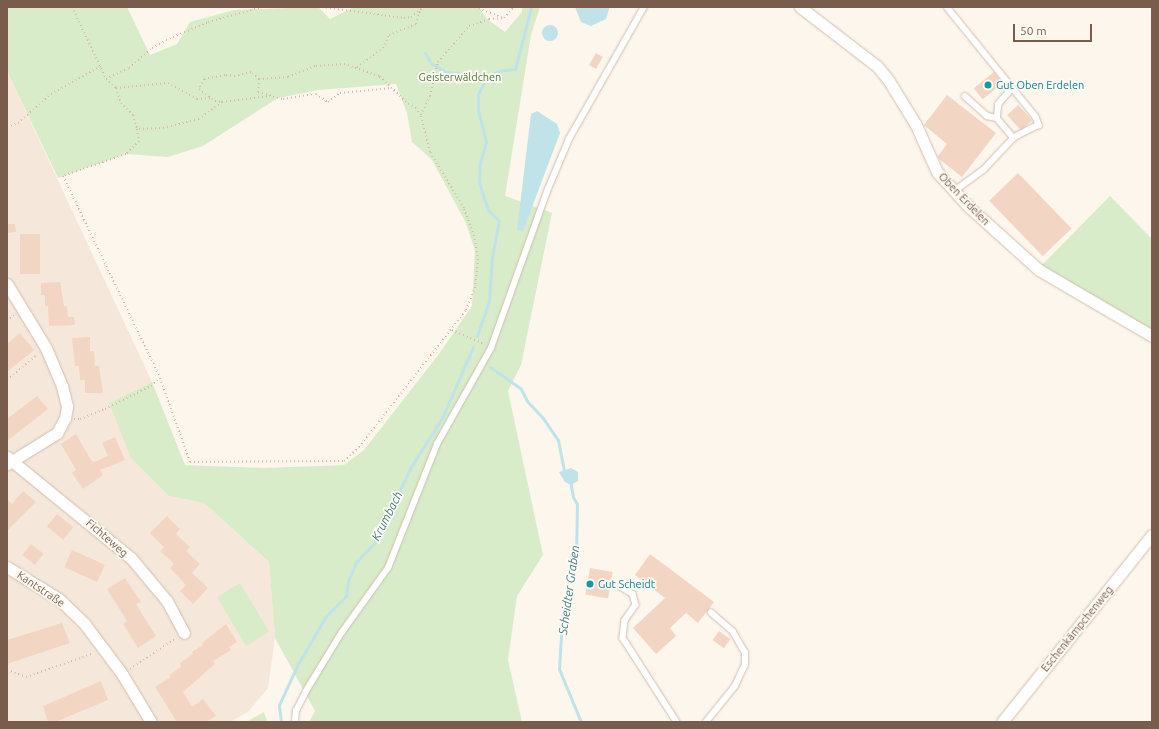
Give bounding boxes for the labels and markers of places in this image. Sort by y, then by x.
place label: Gut Oben Erdelen [996,78,1084,92]
marker: Gut Oben Erdelen [983,80,993,90]
place label: Gut Scheidt [598,577,655,591]
marker: Gut Scheidt [585,579,595,589]

